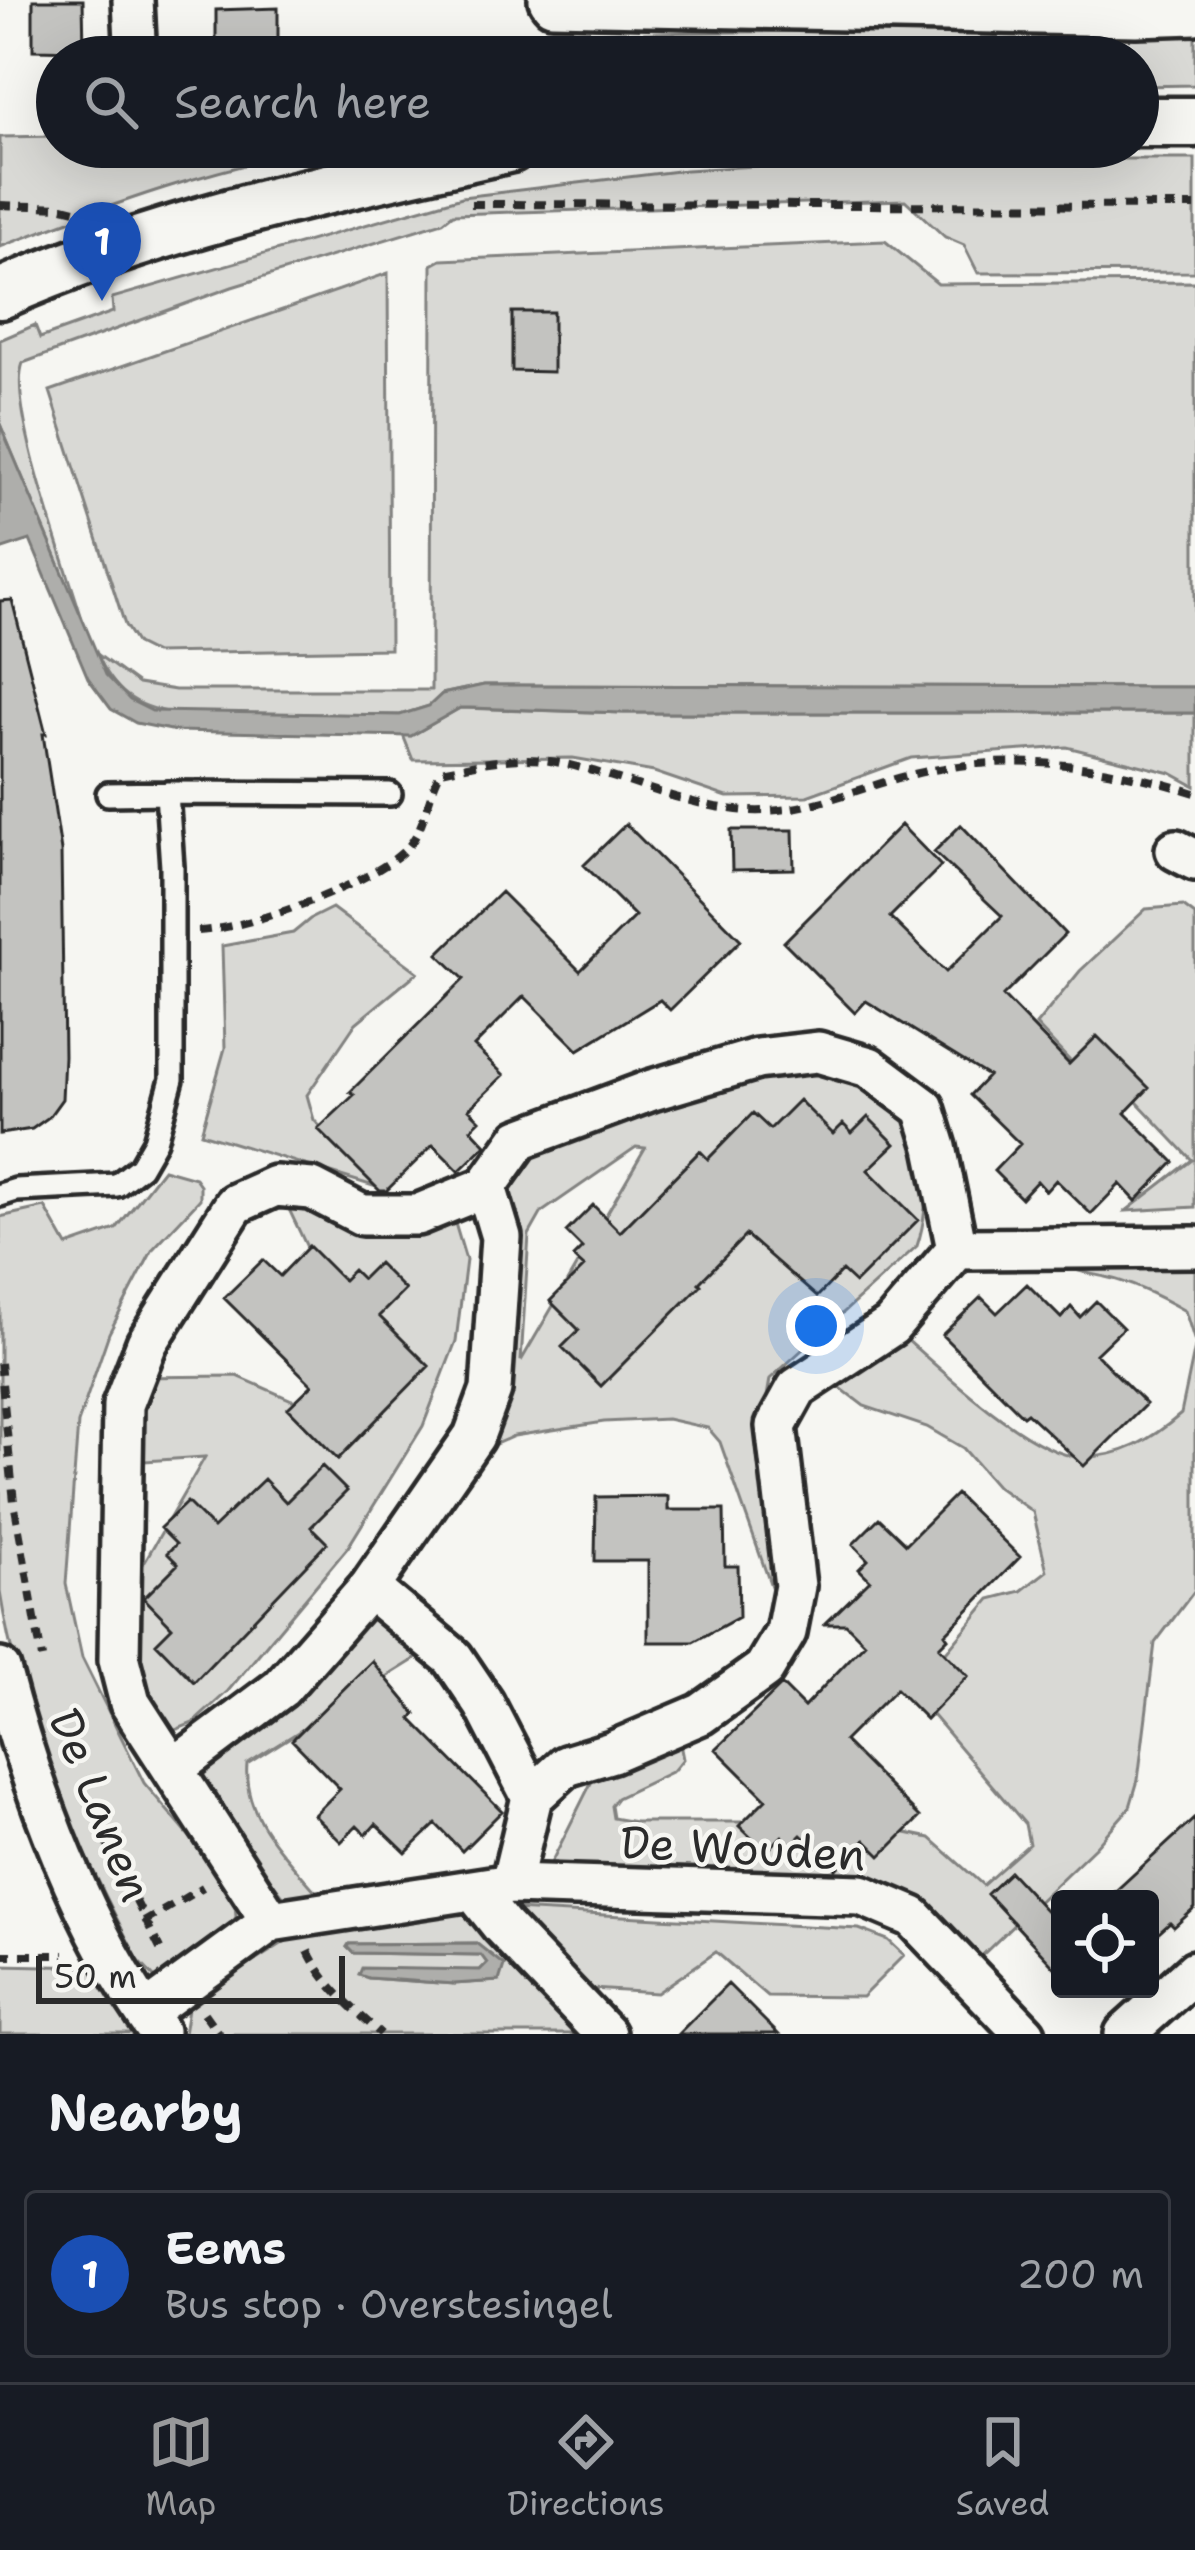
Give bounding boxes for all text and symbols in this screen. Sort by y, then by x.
search box [36,36,1159,168]
icon: search [78,69,144,135]
text: Search here [174,72,431,132]
pin: 1 [63,202,141,301]
your location [786,1296,846,1356]
street label: De Lanen [35,1700,167,1910]
street label: De Wouden [619,1812,867,1884]
map controls [1051,1890,1159,1998]
button: locate [1051,1890,1159,1998]
scale bar [36,1950,345,2003]
text: 50 m [54,1954,137,1999]
text: Nearby [48,2078,243,2146]
text: Eems [165,2218,286,2278]
text: 1 [81,2248,99,2300]
text: 200 m [1017,2248,1144,2300]
text: Bus stop · Overstesingel [165,2278,612,2330]
tab: Map [146,2409,216,2526]
tab: Directions [507,2409,665,2526]
tab: Saved [956,2409,1049,2526]

